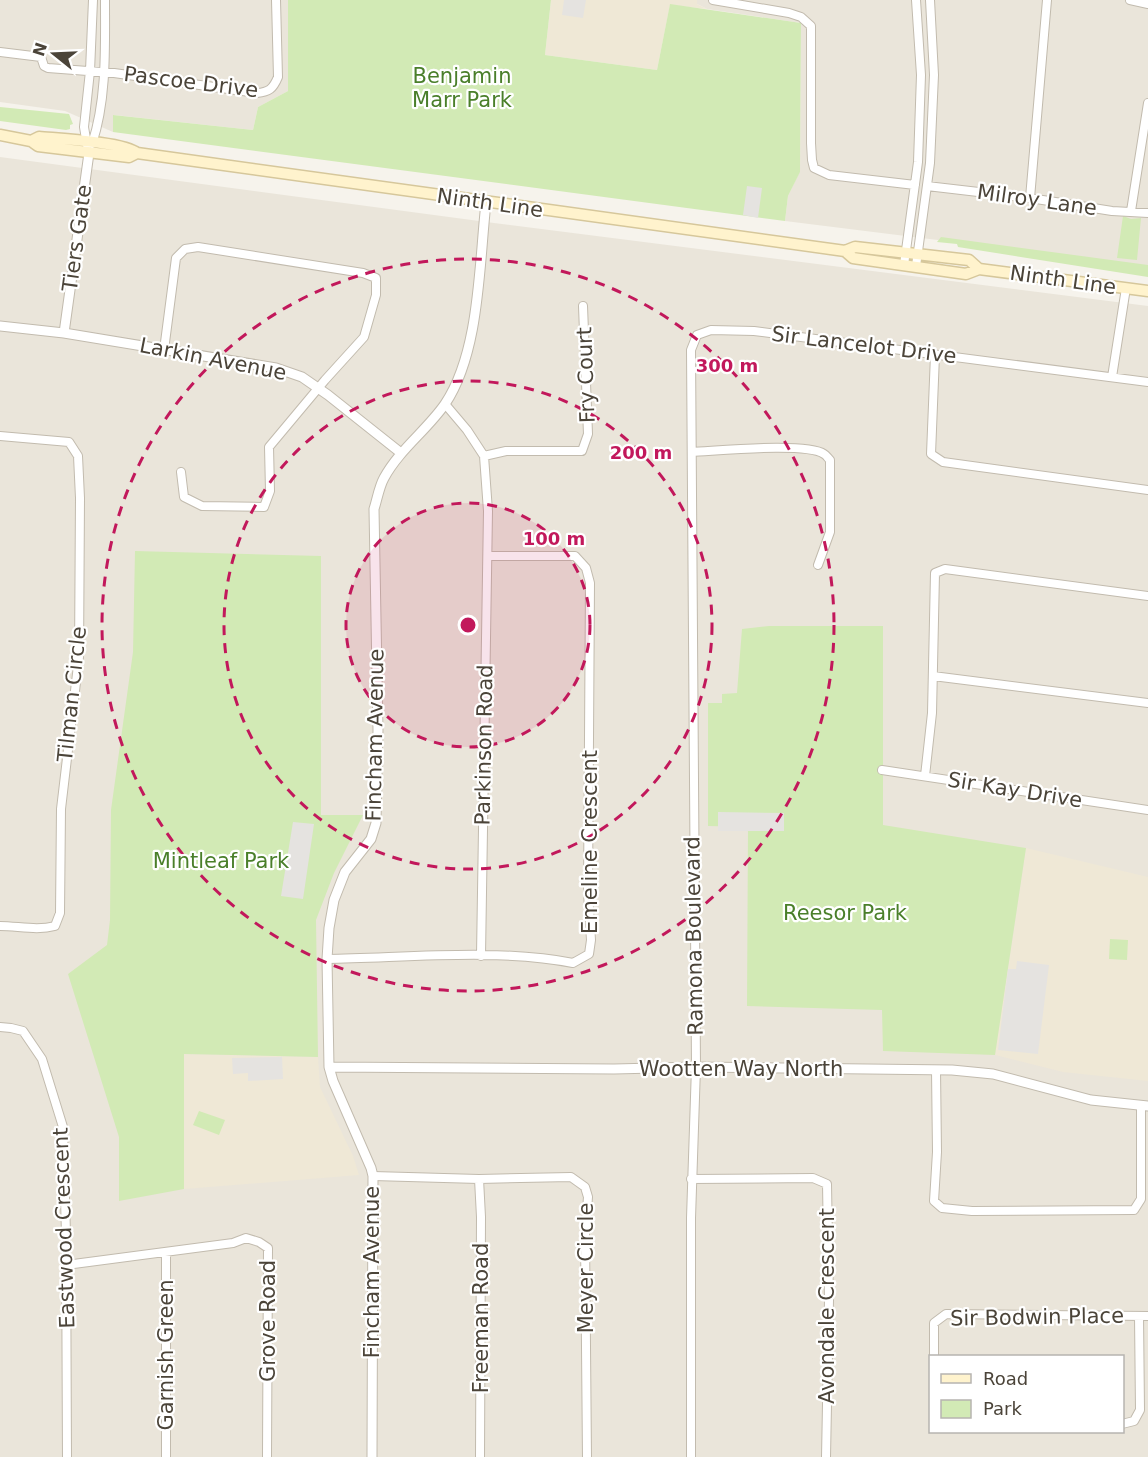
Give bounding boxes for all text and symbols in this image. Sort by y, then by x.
north arrow [24,24,84,84]
text: N [29,40,51,59]
street label: Pascoe Drive [122,62,260,102]
park label: Benjamin Marr Park [412,64,513,112]
street label: Milroy Lane [976,180,1098,220]
street label: Tiers Gate [57,183,96,294]
street label: Ninth Line [435,184,545,222]
street label: Ninth Line [1008,261,1118,299]
street label: Sir Lancelot Drive [770,322,958,368]
street label: Fry Court [572,327,600,423]
street label: Larkin Avenue [137,333,289,385]
text: 300 m [696,355,758,376]
text: 200 m [610,442,672,463]
text: 100 m [523,528,585,549]
centre of rings [458,615,478,635]
street label: Tilman Circle [53,625,91,764]
street label: Fincham Avenue [361,649,389,821]
street label: Parkinson Road [471,664,497,826]
street label: Emeline Crescent [578,750,602,934]
street label: Sir Kay Drive [946,768,1084,812]
street label: Ramona Boulevard [680,836,708,1036]
park label: Mintleaf Park [153,849,290,873]
park label: Reesor Park [783,901,908,925]
street label: Wootten Way North [639,1057,843,1081]
street label: Eastwood Crescent [49,1127,79,1329]
street label: Fincham Avenue [360,1186,384,1358]
street label: Meyer Circle [574,1203,598,1333]
street label: Avondale Crescent [815,1208,839,1404]
street label: Freeman Road [469,1243,493,1393]
street label: Grove Road [256,1260,280,1382]
street label: Garnish Green [154,1279,178,1431]
street label: Sir Bodwin Place [950,1303,1124,1331]
legend [929,1355,1124,1433]
text: Road [983,1368,1028,1389]
text: Park [983,1398,1022,1419]

